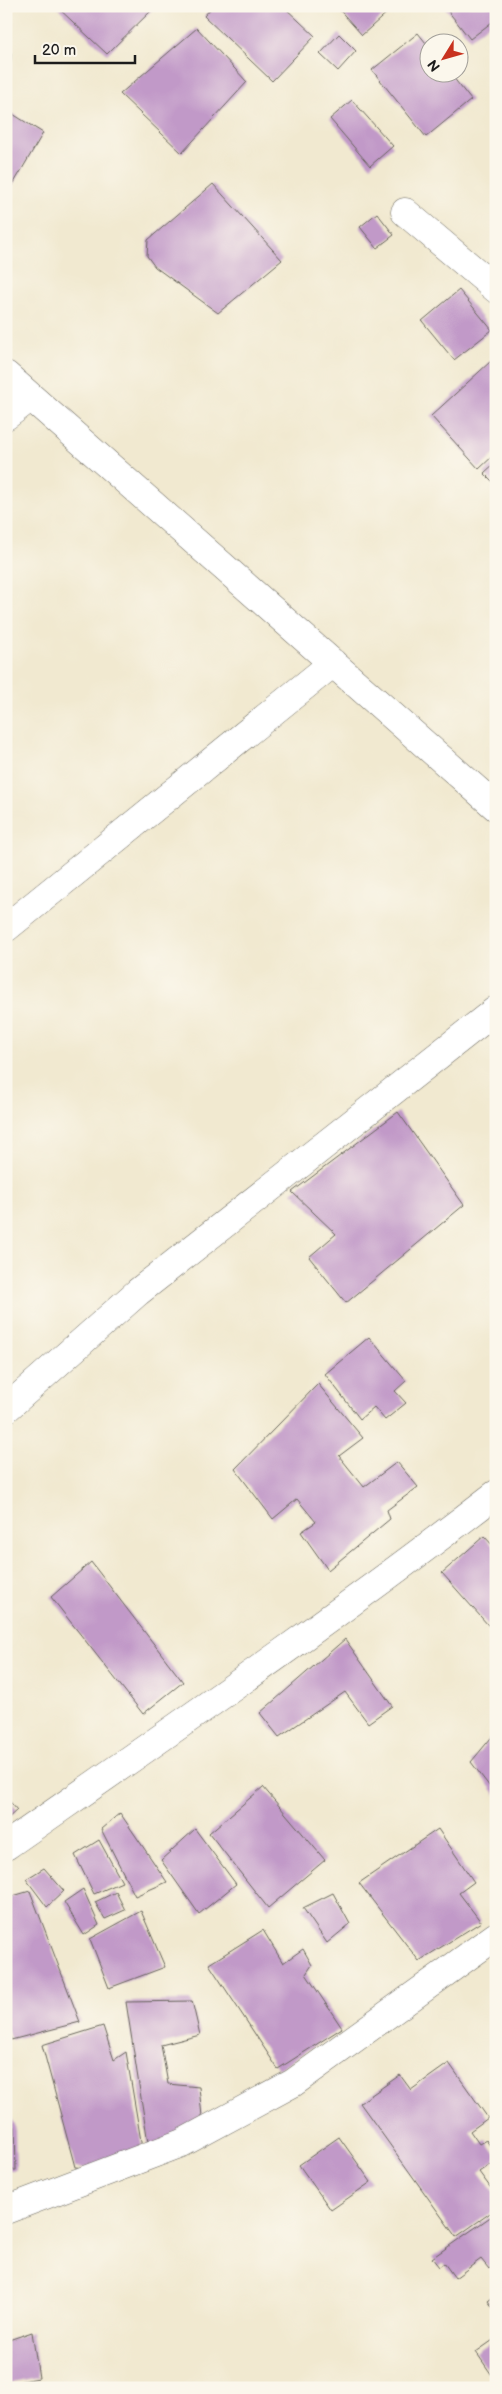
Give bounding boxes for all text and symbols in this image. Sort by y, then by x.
scale bar [35,32,135,64]
north arrow [420,32,470,82]
text: 20 m [42,41,76,60]
text: N [424,56,444,75]

